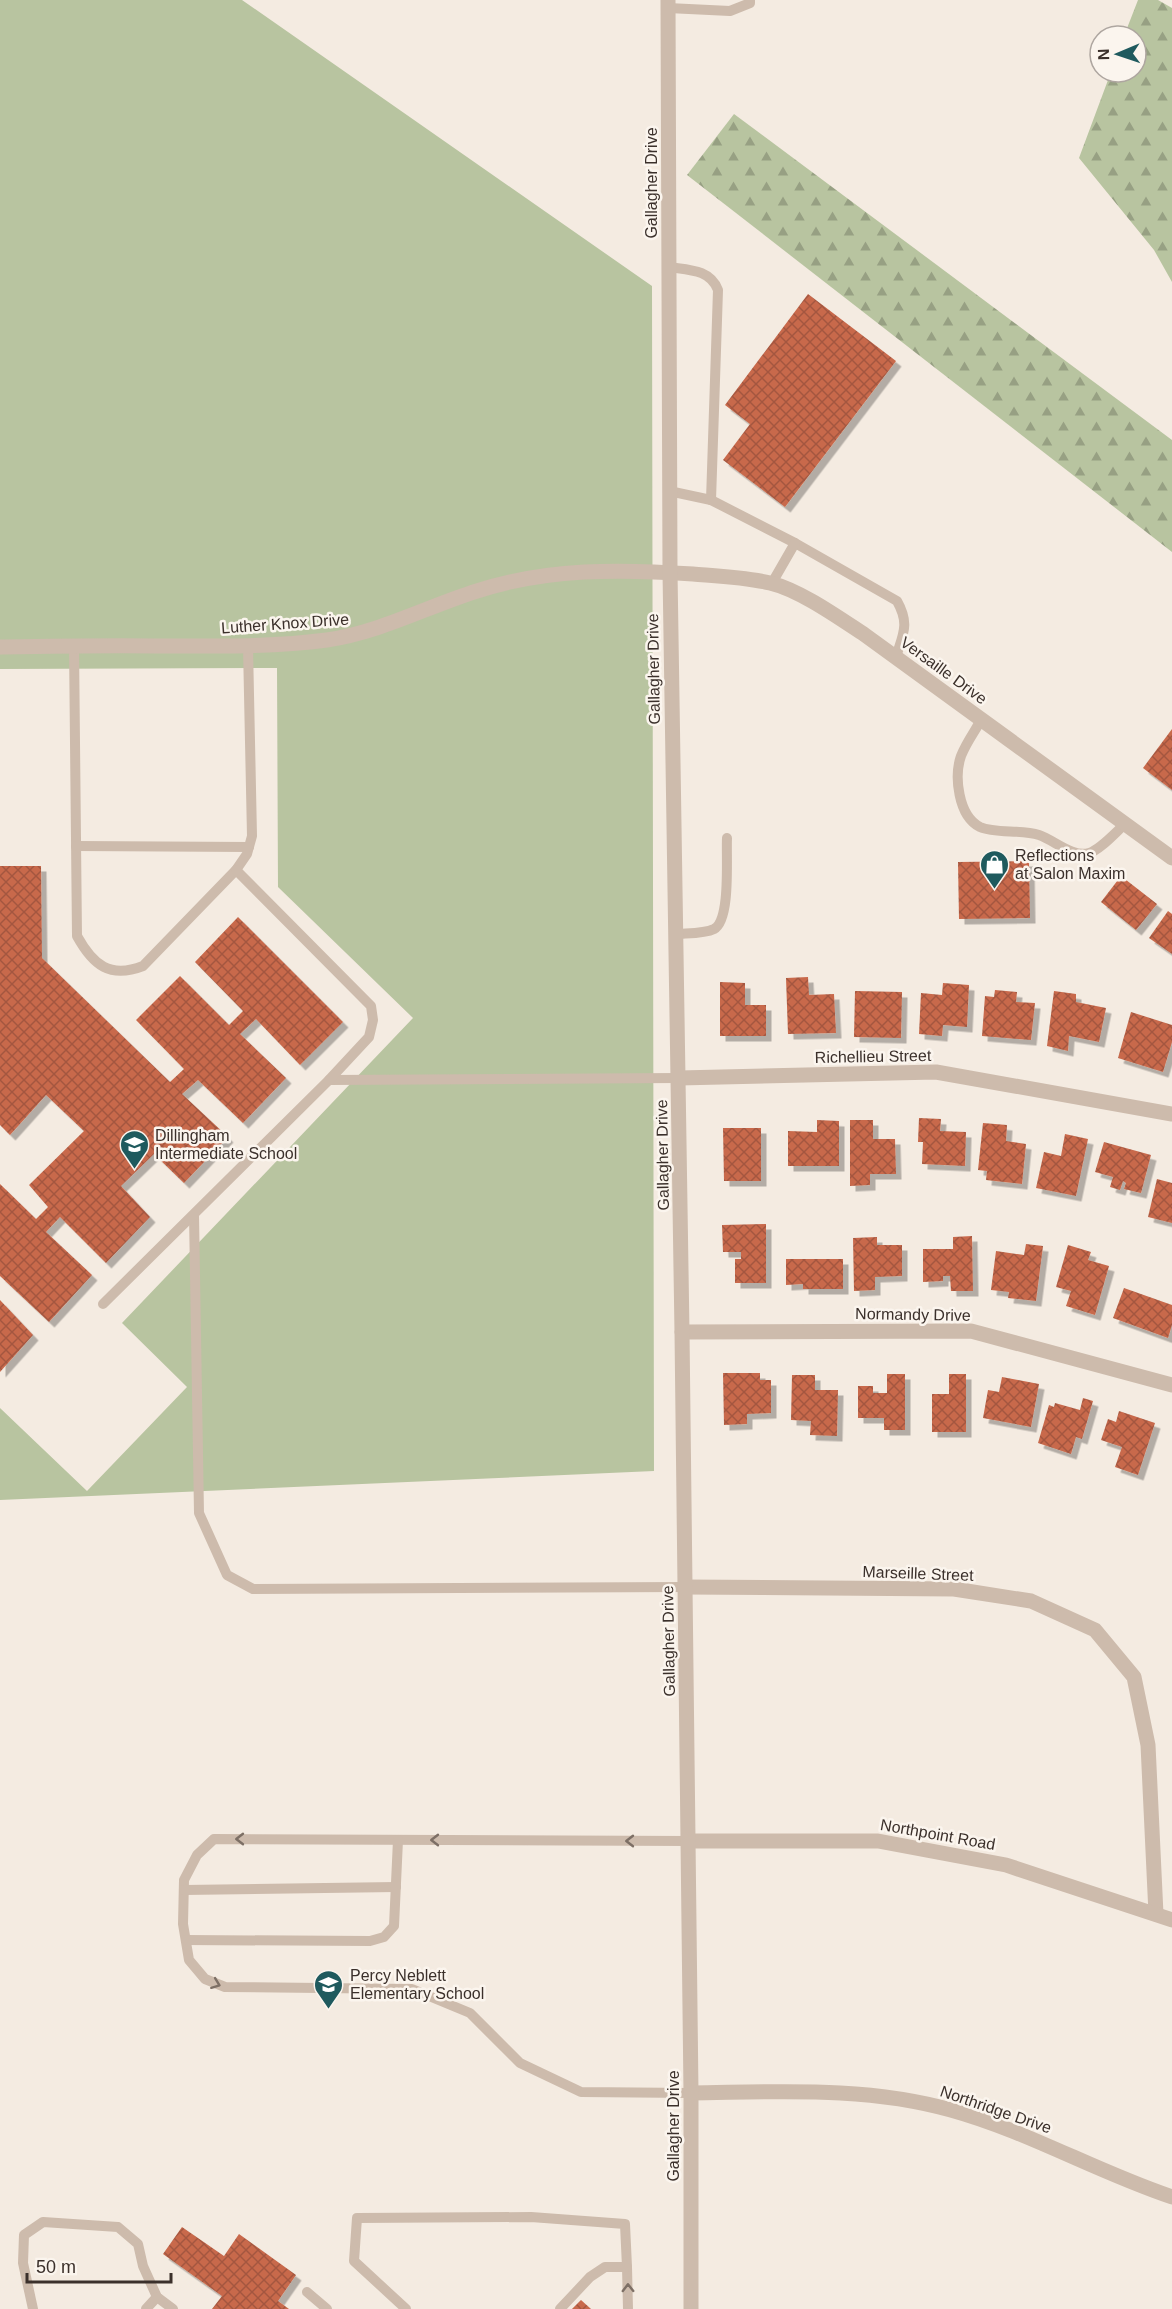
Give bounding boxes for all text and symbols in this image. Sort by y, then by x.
north arrow [1088,24,1148,84]
text: N [1095,48,1112,61]
street label: Gallagher Drive [643,127,660,239]
street label: Luther Knox Drive [221,611,350,636]
street label: Gallagher Drive [644,613,663,725]
street label: Versaille Drive [897,633,990,707]
place label: Reflections at Salon Maxim [1015,847,1125,882]
shop icon: Reflections at Salon Maxim [978,848,1010,890]
street label: Richellieu Street [815,1047,932,1066]
street label: Gallagher Drive [653,1099,672,1211]
place label: Dillingham Intermediate School [155,1127,297,1162]
school or university icon: Dillingham Intermediate School [118,1128,150,1170]
street label: Normandy Drive [855,1305,971,1324]
street label: Marseille Street [862,1563,974,1584]
street label: Gallagher Drive [659,1585,678,1697]
street label: Northpoint Road [879,1816,997,1853]
one-way arrow [235,1833,244,1845]
one-way arrow [430,1834,439,1846]
one-way arrow [625,1835,634,1847]
place label: Percy Neblett Elementary School [350,1967,484,2002]
school or university icon: Percy Neblett Elementary School [313,1968,345,2010]
one-way arrow [210,1976,221,1989]
street label: Gallagher Drive [665,2070,682,2182]
street label: Northridge Drive [938,2082,1054,2137]
scale bar [27,2246,171,2284]
text: 50 m [36,2257,76,2277]
one-way arrow [622,2284,634,2293]

